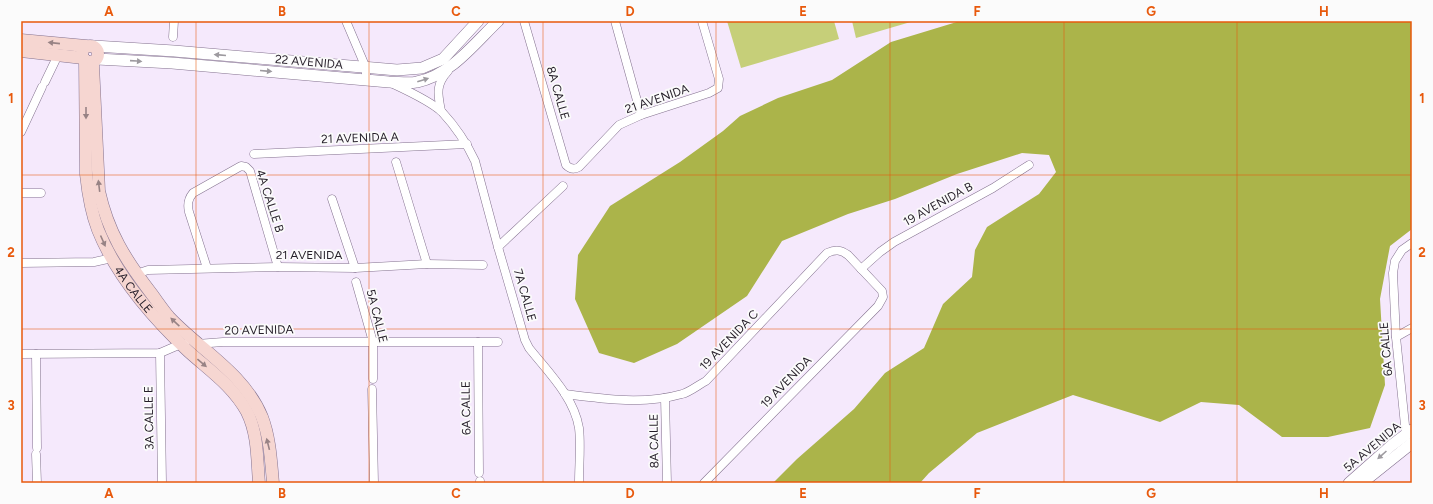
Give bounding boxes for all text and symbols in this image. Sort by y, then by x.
text: A [104,4,114,19]
text: B [278,4,286,19]
text: C [451,4,461,19]
text: D [625,4,635,19]
text: E [799,4,807,19]
text: F [973,4,981,19]
text: G [1146,4,1156,19]
text: H [1319,4,1329,19]
one-way arrow [48,40,60,46]
one-way arrow [214,51,226,58]
street label: 22 AVENIDA [274,52,344,72]
one-way arrow [130,58,142,65]
street label: 8A CALLE [544,65,572,121]
one-way arrow [260,68,272,75]
one-way arrow [417,77,429,83]
street label: 21 AVENIDA [623,82,691,116]
text: 1 [8,91,14,106]
text: 1 [1419,91,1425,106]
one-way arrow [82,107,89,119]
street label: 21 AVENIDA A [321,130,399,146]
street label: 4A CALLE B [253,168,287,234]
street label: 19 AVENIDA B [901,179,975,229]
one-way arrow [95,180,102,192]
one-way arrow [100,235,106,247]
text: 2 [7,245,15,260]
text: 2 [1418,245,1426,260]
street label: 21 AVENIDA [276,248,342,262]
street label: 4A CALLE [111,264,155,316]
street label: 7A CALLE [511,267,539,323]
street label: 5A CALLE [364,288,390,344]
street label: 19 AVENIDA C [697,307,761,373]
one-way arrow [170,317,180,327]
street label: 6A CALLE [1377,321,1395,377]
street label: 20 AVENIDA [224,322,294,338]
street label: 19 AVENIDA [758,353,814,411]
one-way arrow [197,358,207,367]
street label: 6A CALLE [459,381,473,435]
street label: 3A CALLE E [141,386,157,450]
text: 3 [7,398,15,413]
text: 3 [1418,398,1426,413]
street label: 8A CALLE [647,413,661,469]
street label: 5A AVENIDA [1341,419,1403,475]
one-way arrow [265,438,271,451]
one-way arrow [1377,450,1387,460]
text: A [104,486,114,501]
text: B [278,486,286,501]
text: C [451,486,461,501]
text: D [625,486,635,501]
text: E [799,486,807,501]
text: F [973,486,981,501]
text: G [1146,486,1156,501]
text: H [1319,486,1329,501]

